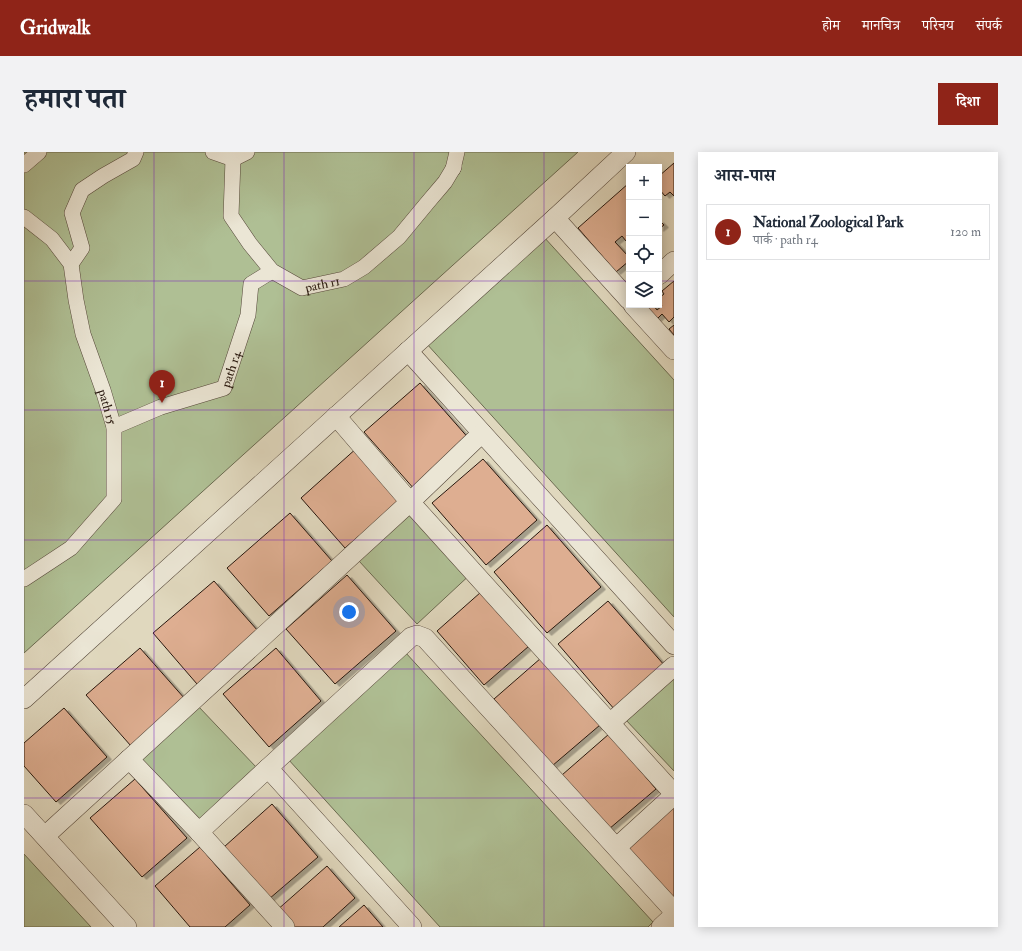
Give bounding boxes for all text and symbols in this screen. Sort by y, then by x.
text: Gridwalk [20,16,91,40]
text: होम [822,17,840,34]
text: मानचित्र [862,17,900,34]
text: परिचय [922,17,954,34]
text: संपर्क [976,17,1002,34]
text: हमारा पता [24,82,125,117]
button: दिशा [938,83,998,125]
map controls [626,164,662,308]
button: + [626,164,662,200]
text: आस-पास [714,165,775,186]
button: − [626,200,662,236]
text: National Zoological Park [753,213,904,232]
text: 1 [726,224,730,240]
text: 120 m [950,224,981,240]
text: पार्क · path r4 [753,232,818,248]
button: locate [626,236,662,272]
button: layers [626,272,662,308]
street label: path r1 [303,273,342,297]
street label: path r4 [217,348,245,391]
pin: 1 [149,370,175,403]
street label: path r5 [93,386,120,427]
your location [339,602,359,622]

